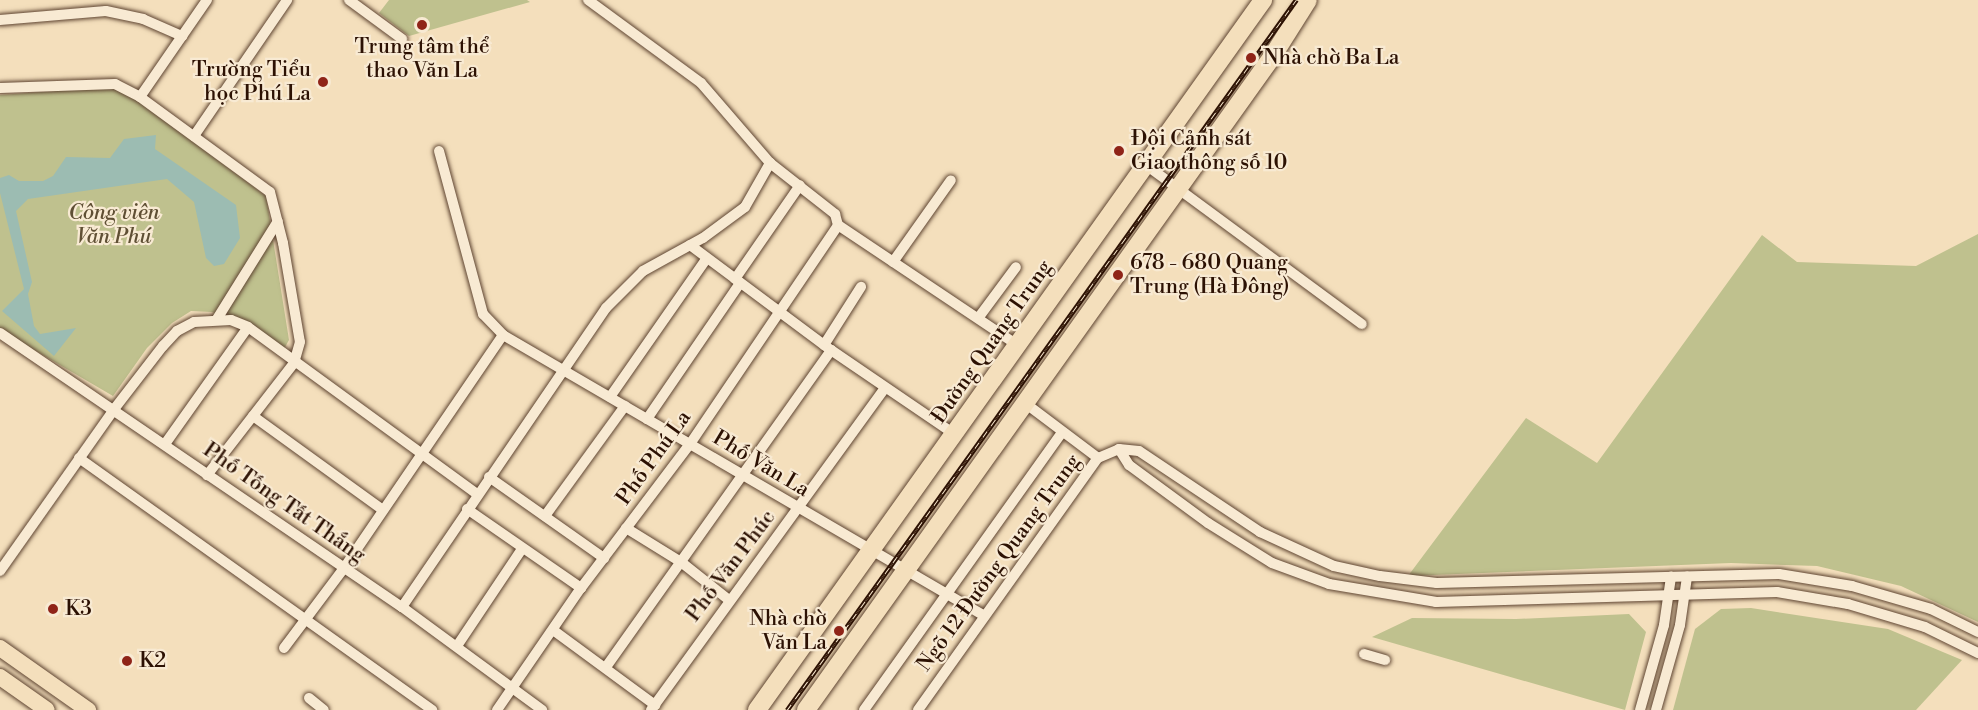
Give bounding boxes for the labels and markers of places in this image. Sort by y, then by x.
marker: Trung tâm thể thao Văn La [415,18,429,32]
place label: Trung tâm thể thao Văn La [354,34,490,84]
place label: Nhà chờ Ba La [1263,45,1399,71]
marker: Nhà chờ Ba La [1244,51,1258,65]
place label: Trường Tiểu học Phú La [192,57,311,107]
marker: Trường Tiểu học Phú La [316,75,330,89]
place label: Đội Cảnh sát Giao thông số 10 [1131,126,1288,176]
marker: Đội Cảnh sát Giao thông số 10 [1112,144,1126,158]
place label: 678 - 680 Quang Trung (Hà Đông) [1130,250,1289,300]
marker: 678 - 680 Quang Trung (Hà Đông) [1111,268,1125,282]
place label: K3 [65,596,92,622]
marker: K3 [46,602,60,616]
place label: Nhà chờ Văn La [749,606,827,656]
marker: Nhà chờ Văn La [832,624,846,638]
place label: K2 [139,648,166,674]
marker: K2 [120,654,134,668]

